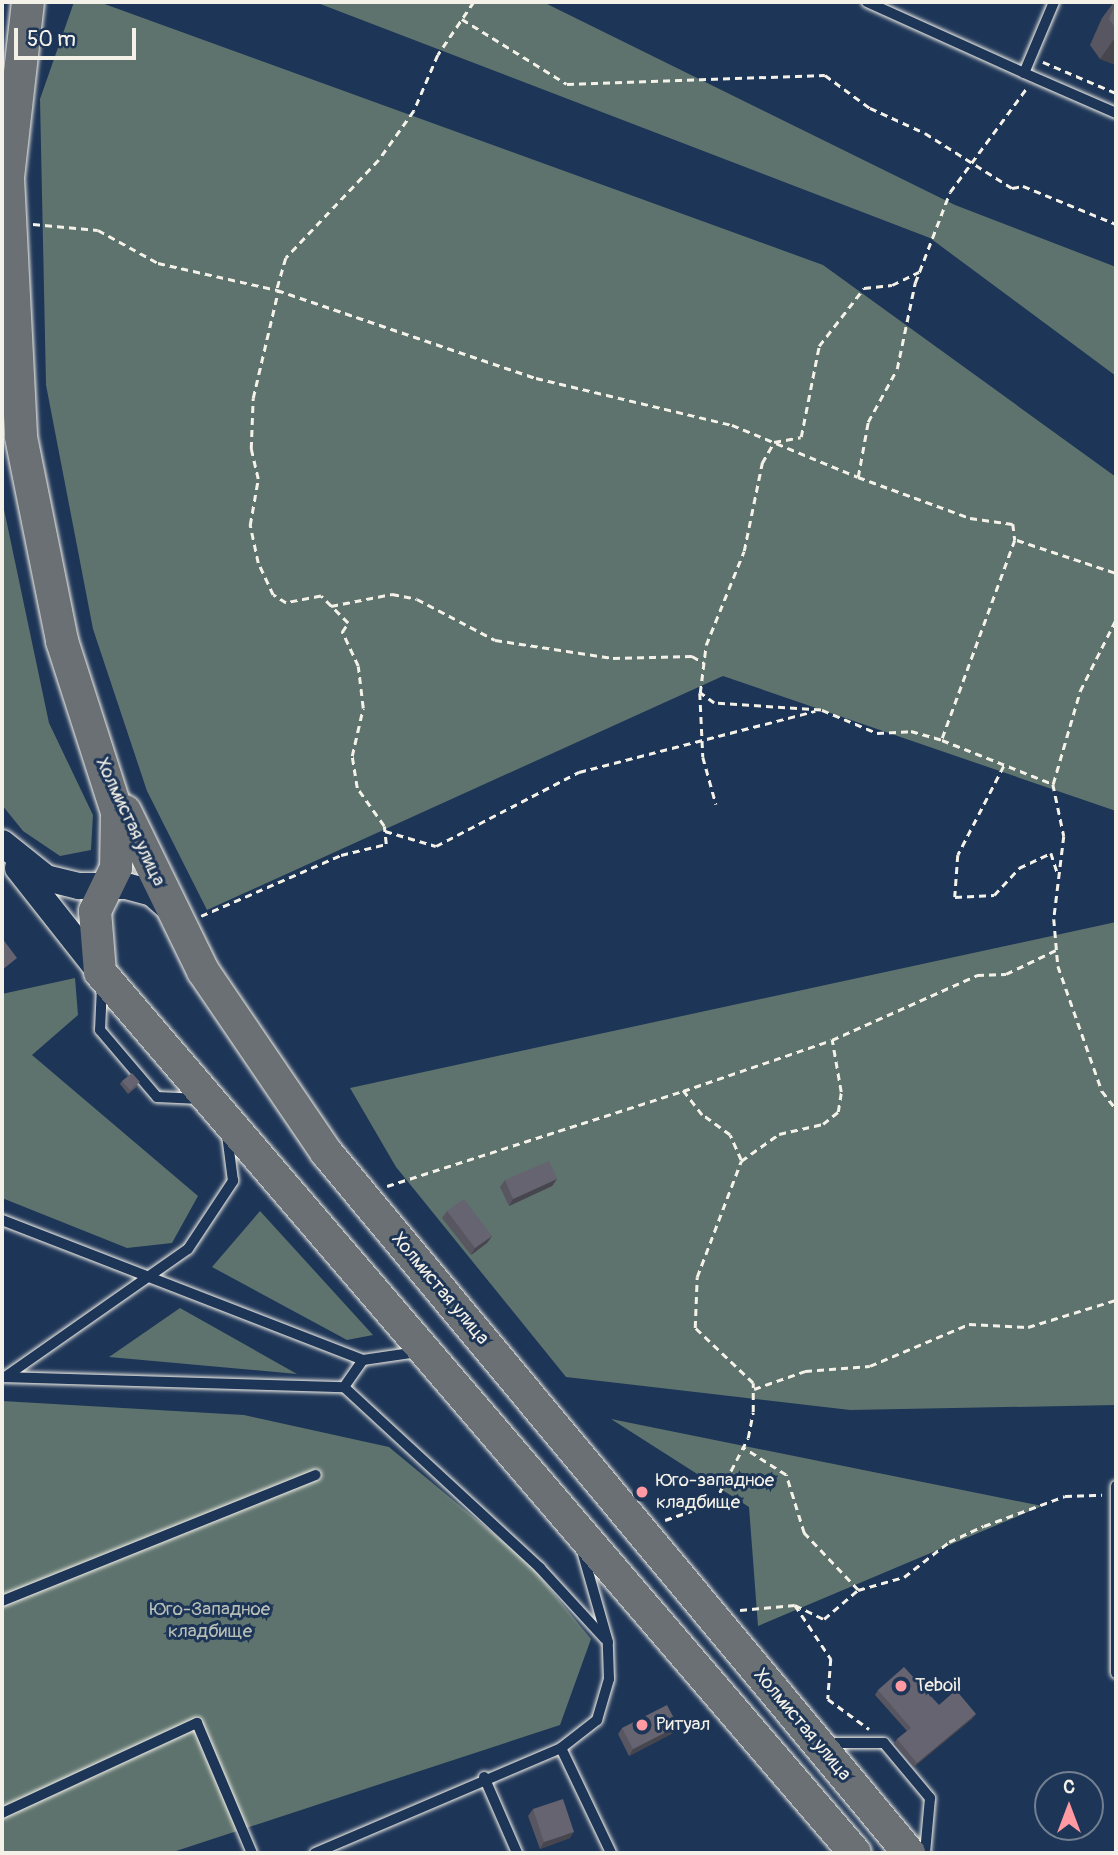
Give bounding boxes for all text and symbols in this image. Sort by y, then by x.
scale bar [18,14,140,58]
text: 50 m [27,26,76,53]
street label: Холмистая улица [90,754,170,890]
street label: Холмистая улица [386,1228,494,1350]
place label: Юго-западное кладбище [656,1470,774,1514]
marker: Юго-западное кладбище [634,1484,650,1500]
park label: Юго-Западное кладбище [150,1599,270,1643]
street label: Холмистая улица [748,1664,856,1786]
place label: Teboil [915,1675,961,1697]
marker: Teboil [893,1678,909,1694]
place label: Ритуал [656,1714,710,1736]
marker: Ритуал [634,1717,650,1733]
north arrow [1034,1771,1104,1841]
text: С [1063,1775,1075,1799]

